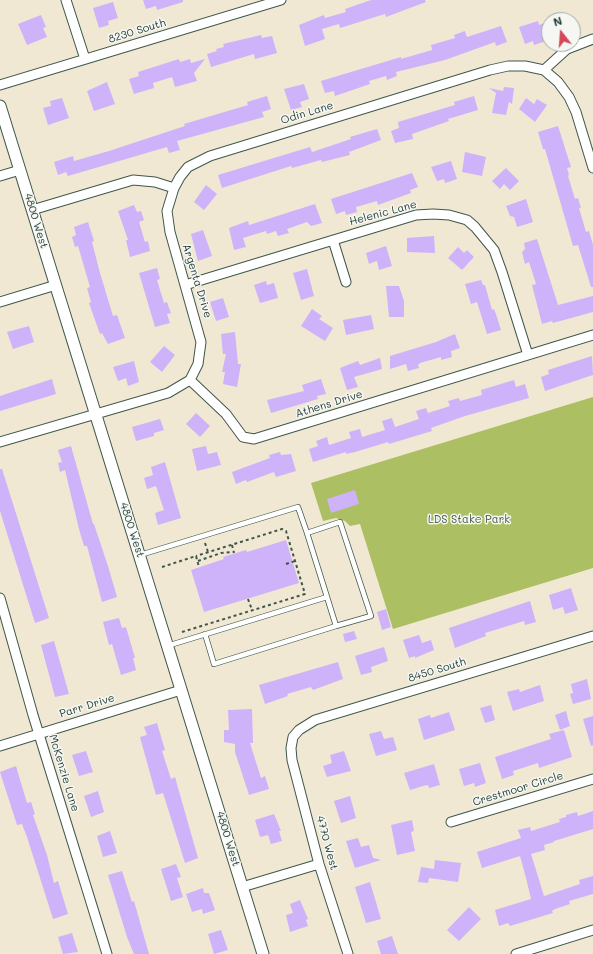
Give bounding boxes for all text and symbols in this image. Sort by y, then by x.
north arrow [541,12,581,52]
text: N [551,13,564,29]
street label: 8230 South [107,16,167,46]
street label: Odin Lane [279,99,335,127]
street label: 4800 West [21,192,51,250]
street label: Helenic Lane [348,198,418,228]
street label: Argenta Drive [179,242,215,320]
street label: Athens Drive [294,388,364,420]
street label: 4800 West [117,501,147,559]
park label: LDS Stake Park [428,513,510,527]
street label: 8450 South [407,655,467,685]
street label: Parr Drive [58,691,116,721]
street label: McKenzie Lane [46,733,82,813]
street label: Crestmoor Circle [471,769,565,809]
street label: 4800 West [213,810,243,868]
street label: 4770 West [313,814,341,872]

